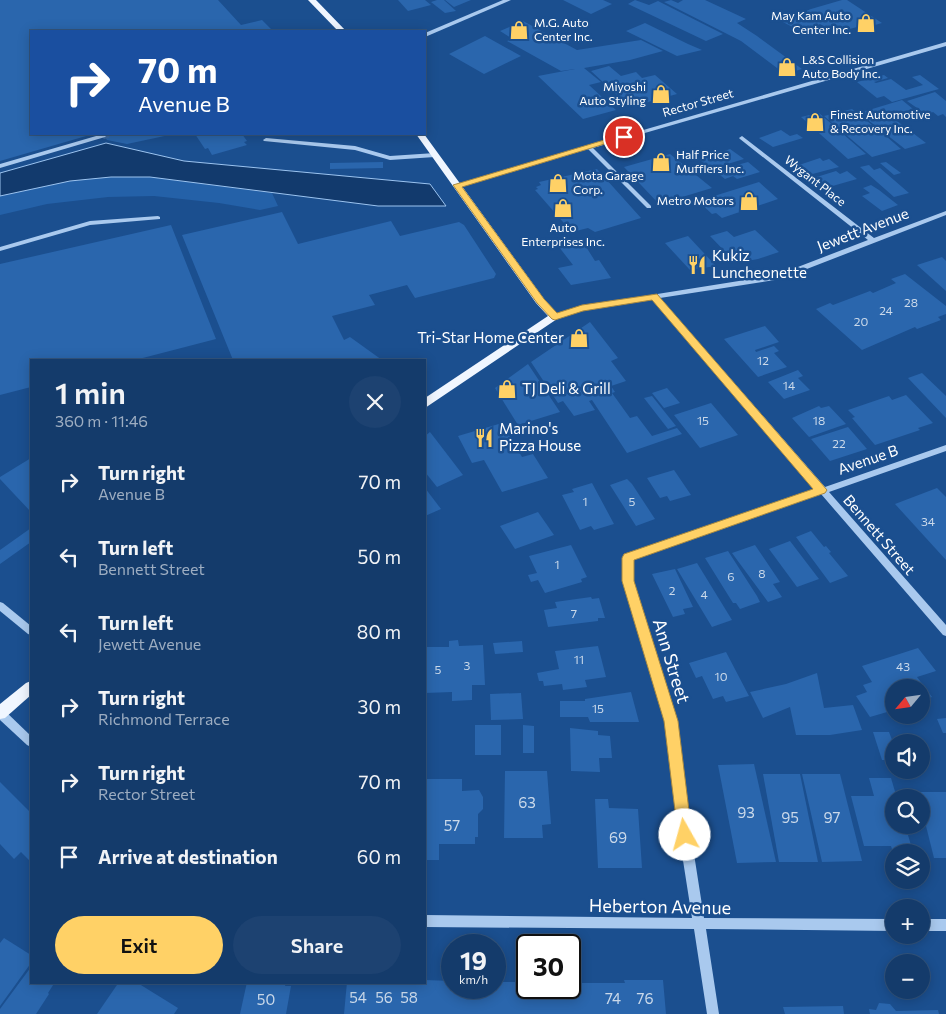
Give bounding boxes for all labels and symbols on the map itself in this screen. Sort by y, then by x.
place label: May Kam Auto Center Inc. [771,8,851,36]
shop icon: May Kam Auto Center Inc. [855,12,877,34]
place label: M.G. Auto Center Inc. [534,15,593,43]
shop icon: M.G. Auto Center Inc. [508,19,530,41]
place label: L&S Collision Auto Body Inc. [802,52,881,80]
shop icon: L&S Collision Auto Body Inc. [776,56,798,78]
place label: Miyoshi Auto Styling [579,79,646,107]
shop icon: Miyoshi Auto Styling [650,83,672,105]
street label: Rector Street [661,85,735,119]
place label: Finest Automotive & Recovery Inc. [830,107,931,135]
shop icon: Finest Automotive & Recovery Inc. [804,111,826,133]
pin [603,116,645,158]
place label: Half Price Mufflers Inc. [676,147,744,175]
shop icon: Half Price Mufflers Inc. [650,151,672,173]
street label: Wygant Place [782,152,849,208]
place label: Mota Garage Corp. [573,168,644,196]
shop icon: Mota Garage Corp. [547,172,569,194]
shop icon: Metro Motors [738,190,760,212]
place label: Metro Motors [657,193,734,207]
shop icon: Auto Enterprises Inc. [552,197,574,219]
street label: Jewett Avenue [814,203,911,255]
place label: Auto Enterprises Inc. [521,220,605,248]
place label: Kukiz Luncheonette [712,246,807,281]
restaurant icon: Kukiz Luncheonette [686,254,708,276]
house number: 28 [904,295,918,309]
house number: 24 [879,303,893,317]
house number: 20 [854,314,868,328]
shop icon: Tri-Star Home Center [568,327,590,349]
place label: Tri-Star Home Center [417,328,564,346]
house number: 12 [757,353,769,367]
shop icon: TJ Deli & Grill [496,378,518,400]
house number: 14 [783,378,795,392]
place label: TJ Deli & Grill [522,379,611,397]
house number: 15 [697,413,709,427]
house number: 18 [813,413,825,427]
place label: Marino's Pizza House [499,419,581,454]
restaurant icon: Marino's Pizza House [473,427,495,449]
house number: 22 [832,436,846,450]
street label: Avenue B [835,440,900,478]
street label: Bennett Street [840,491,919,578]
house number: 1 [582,494,588,508]
house number: 5 [629,494,636,508]
house number: 34 [921,514,935,528]
house number: 1 [554,557,560,571]
house number: 8 [758,566,766,580]
house number: 6 [727,569,735,583]
house number: 2 [669,583,676,597]
house number: 4 [700,587,708,601]
house number: 7 [571,606,577,620]
street label: Ann Street [649,616,695,706]
house number: 11 [574,652,584,666]
house number: 3 [464,658,471,672]
house number: 43 [896,659,910,673]
house number: 5 [435,662,442,676]
house number: 10 [715,669,728,683]
north arrow [885,679,930,724]
house number: 15 [592,701,604,715]
house number: 63 [518,793,536,811]
house number: 93 [737,803,755,821]
position arrow [658,808,710,860]
house number: 95 [781,808,799,826]
house number: 97 [824,808,841,826]
house number: 57 [444,816,460,834]
house number: 69 [609,828,627,846]
street label: Heberton Avenue [589,894,731,918]
speed limit sign: 30 [516,934,581,999]
house number: 54 [349,988,367,1006]
house number: 56 [375,988,393,1006]
house number: 58 [400,988,418,1006]
house number: 74 [605,989,621,1007]
house number: 76 [637,989,653,1007]
house number: 50 [257,990,275,1008]

